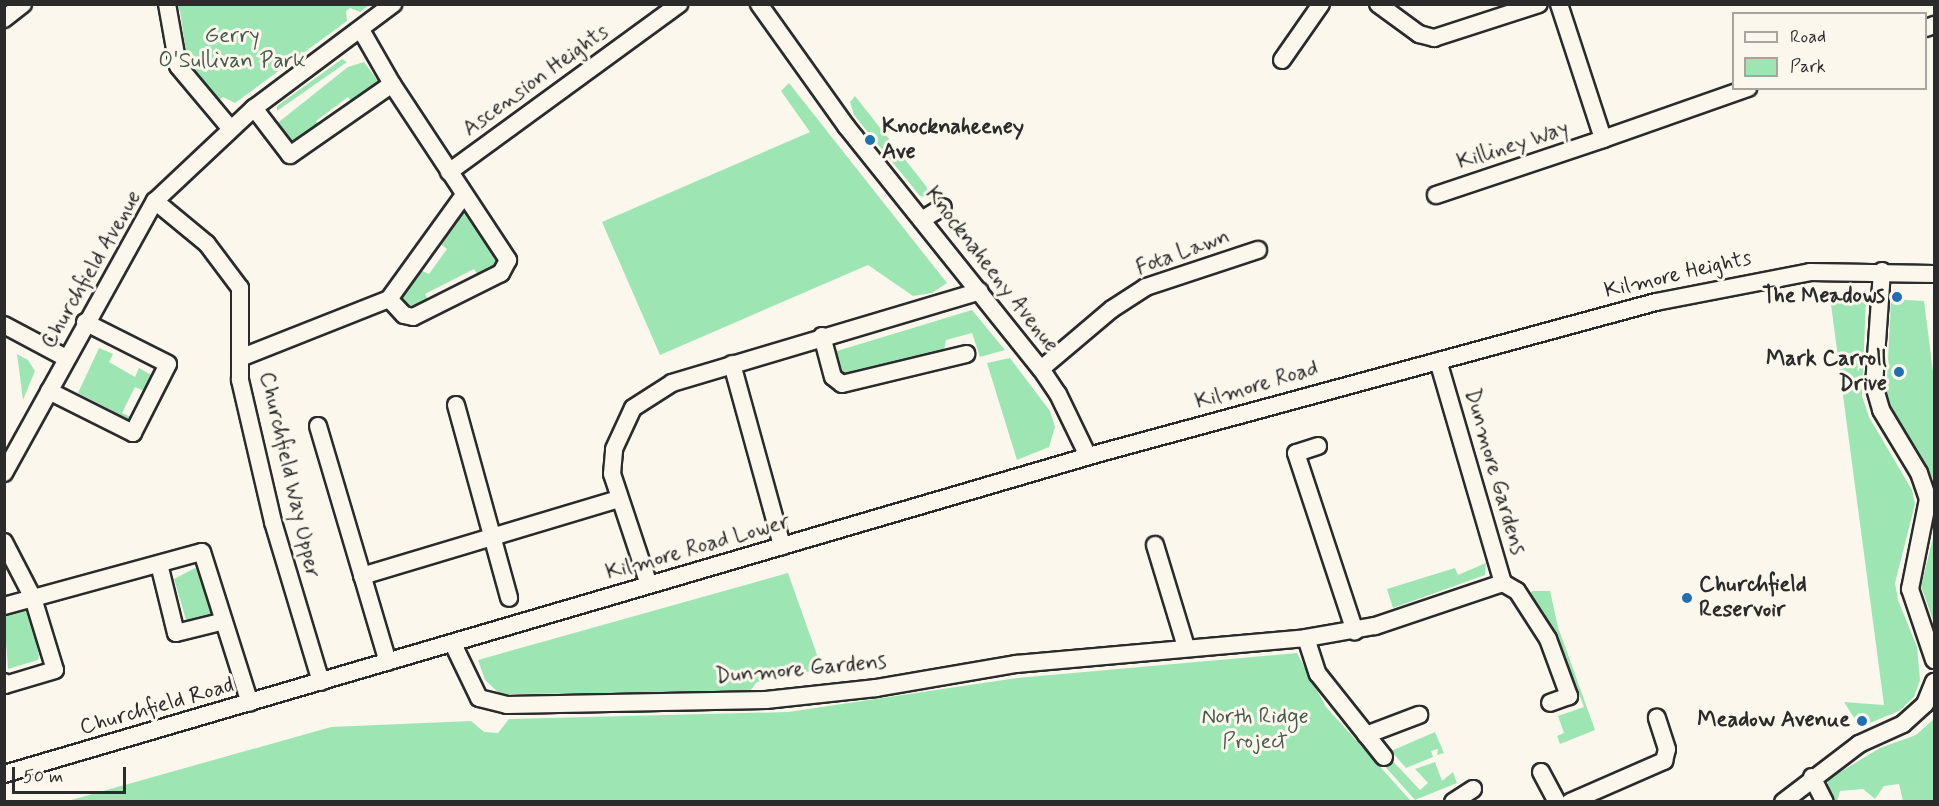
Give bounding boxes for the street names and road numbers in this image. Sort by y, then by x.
street label: Ascension Heights [458,19,614,143]
street label: Killiney Way [1452,115,1574,177]
street label: Knocknaheeny Avenue [917,180,1065,360]
street label: Churchfield Avenue [35,184,149,356]
street label: Fota Lawn [1131,223,1235,283]
street label: Kilmore Heights [1601,245,1755,305]
street label: Kilmore Road [1192,356,1322,416]
street label: Churchfield Way Upper [252,367,326,583]
street label: Dunmore Gardens [1458,386,1530,558]
street label: Kilmore Road Lower [603,509,793,587]
street label: Dunmore Gardens [715,649,887,691]
street label: Churchfield Road [78,673,236,741]

